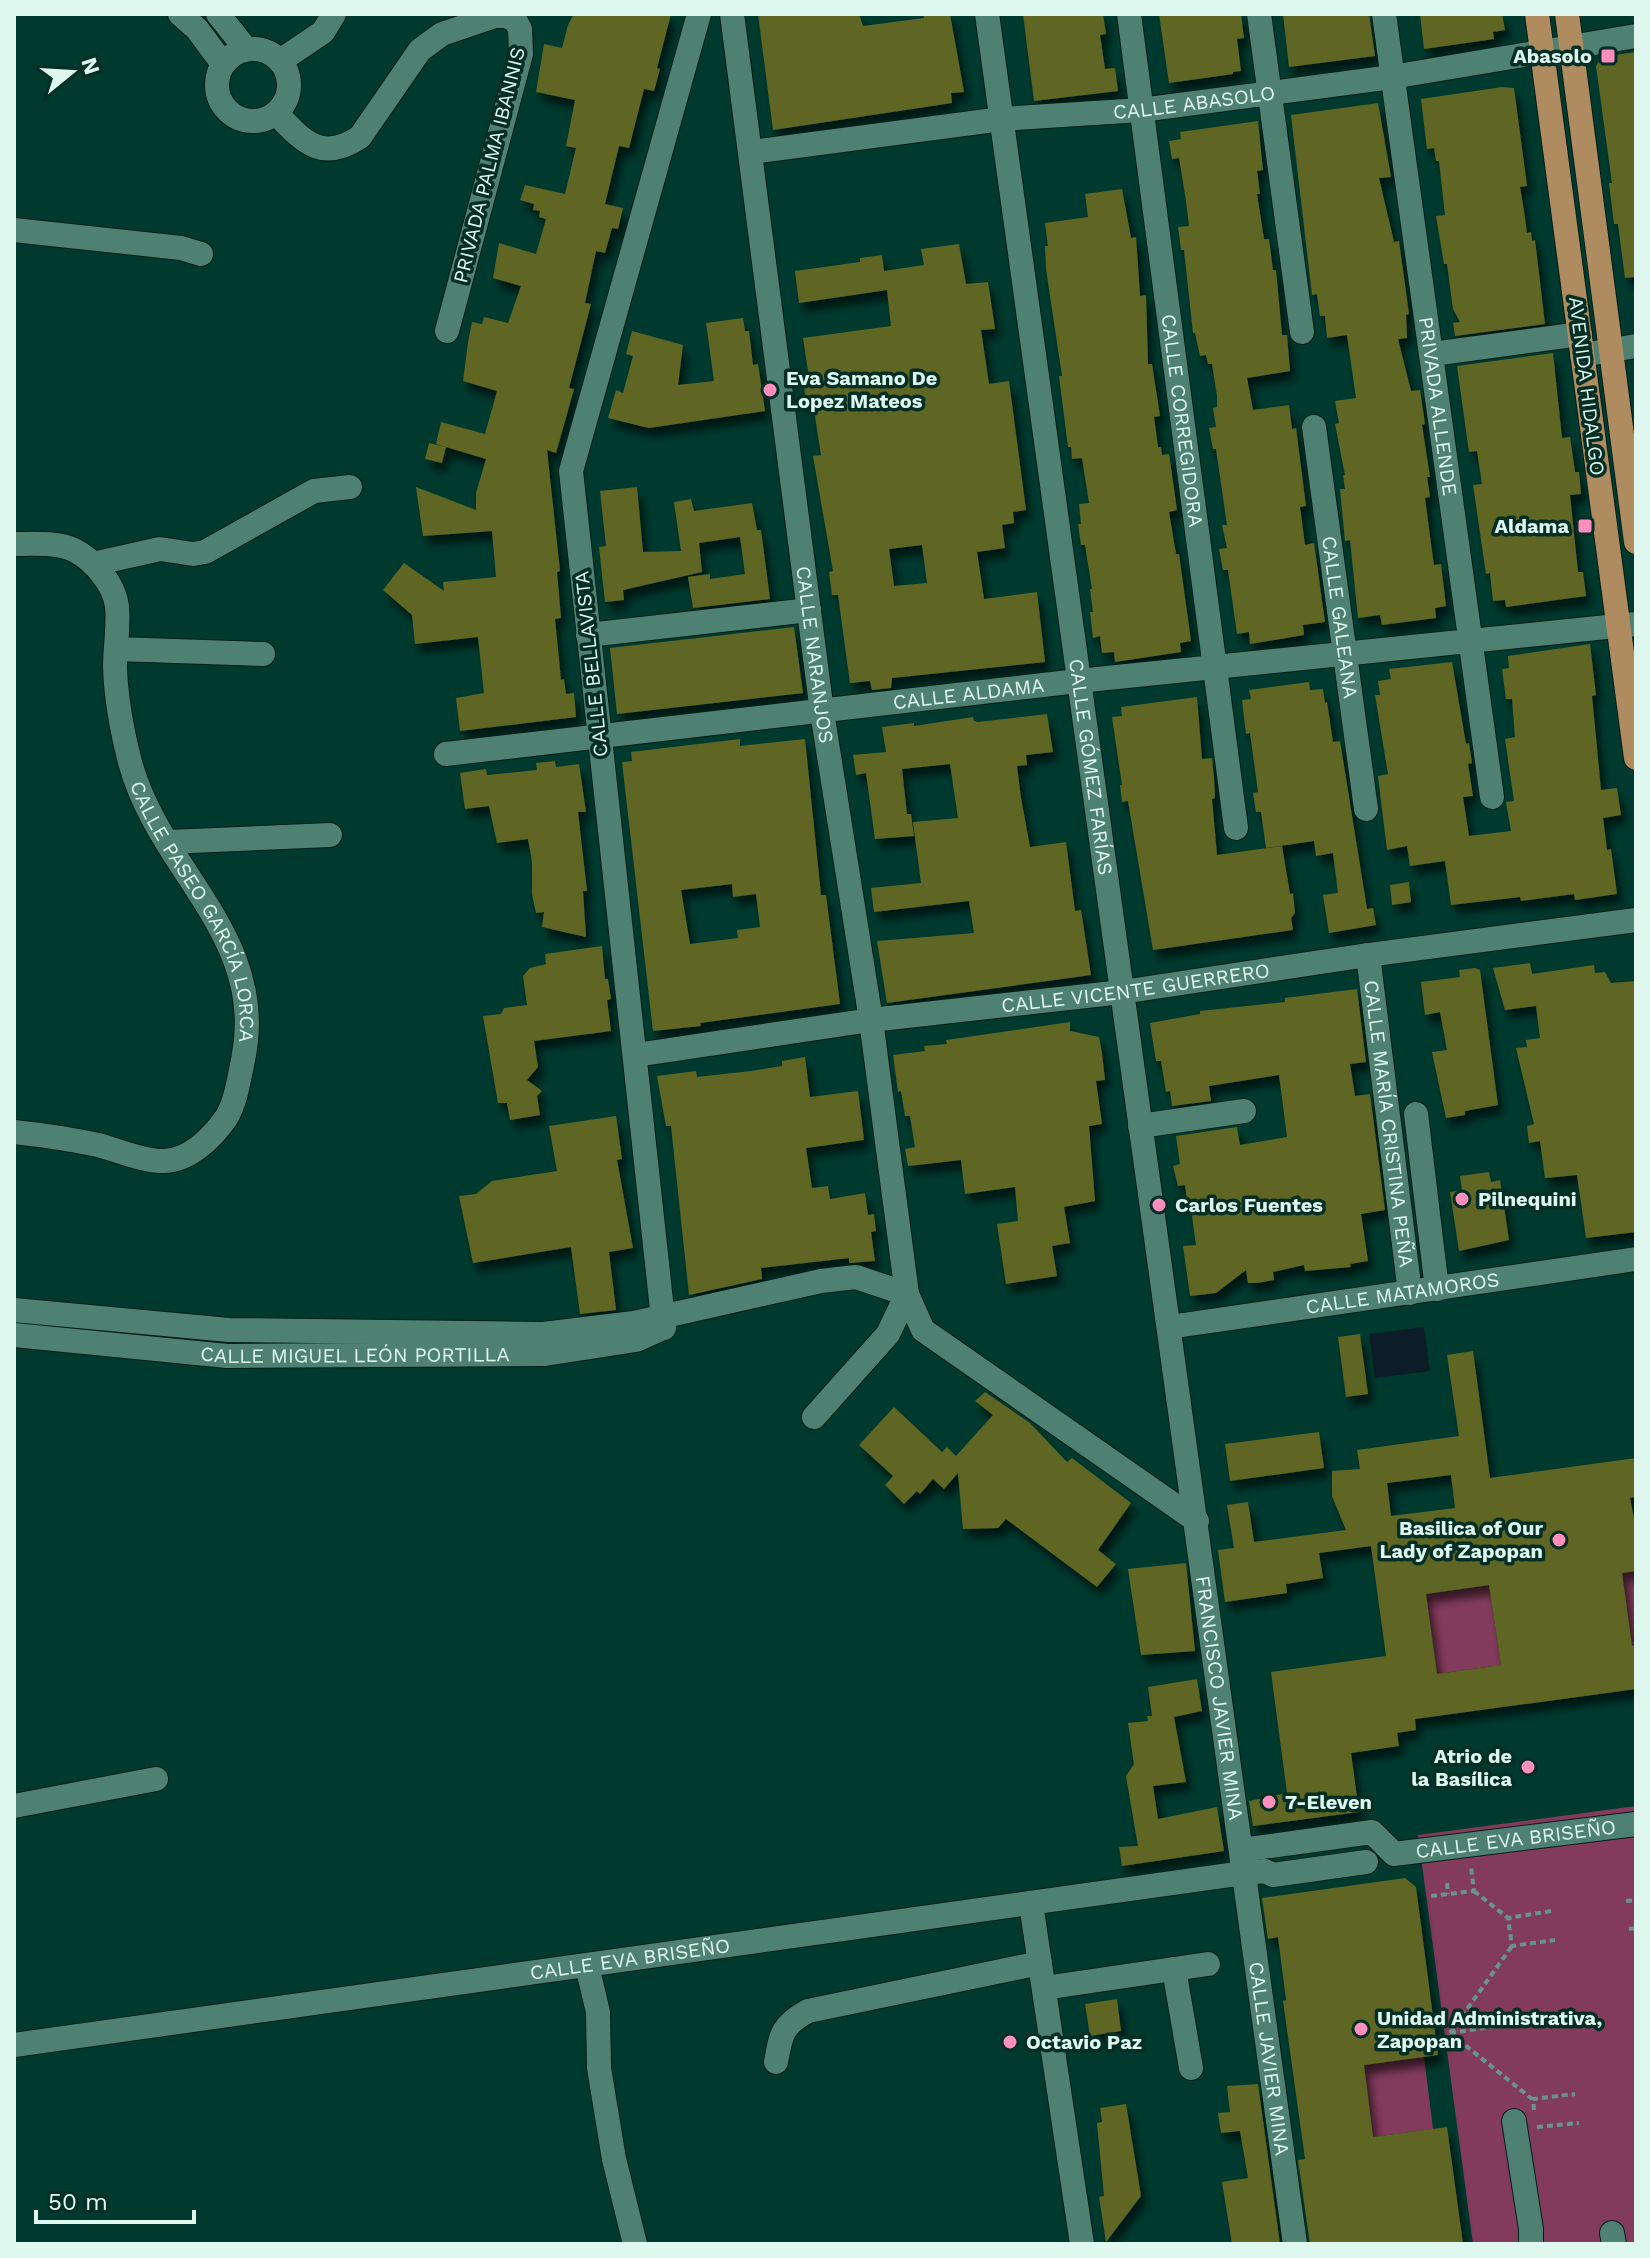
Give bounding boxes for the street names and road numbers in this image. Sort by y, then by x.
street label: PRIVADA PALMA IBANNIS [448,45,530,285]
street label: CALLE ABASOLO [1112,80,1276,124]
street label: AVENIDA HIDALGO [1564,295,1610,477]
street label: CALLE CORREGIDORA [1157,313,1208,528]
street label: PRIVADA ALLENDE [1414,315,1462,497]
street label: CALLE GALEANA [1317,534,1363,700]
street label: CALLE NARANJOS [791,565,839,745]
street label: CALLE BELLAVISTA [569,570,613,758]
street label: CALLE GÓMEZ FARÍAS [1064,657,1118,877]
street label: CALLE ALDAMA [891,673,1046,714]
street label: CALLE PASEO GARCÍA LORCA [125,777,259,1043]
street label: CALLE VICENTE GUERRERO [1000,958,1271,1017]
street label: CALLE MARÍA CRISTINA PEÑA [1359,979,1419,1269]
street label: CALLE MATAMOROS [1304,1267,1501,1319]
street label: CALLE MIGUEL LEÓN PORTILLA [199,1341,510,1368]
street label: FRANCISCO JAVIER MINA [1191,1574,1248,1822]
street label: CALLE EVA BRISEÑO [1414,1815,1617,1863]
street label: CALLE EVA BRISEÑO [528,1933,732,1985]
street label: CALLE JAVIER MINA [1244,1960,1295,2157]

